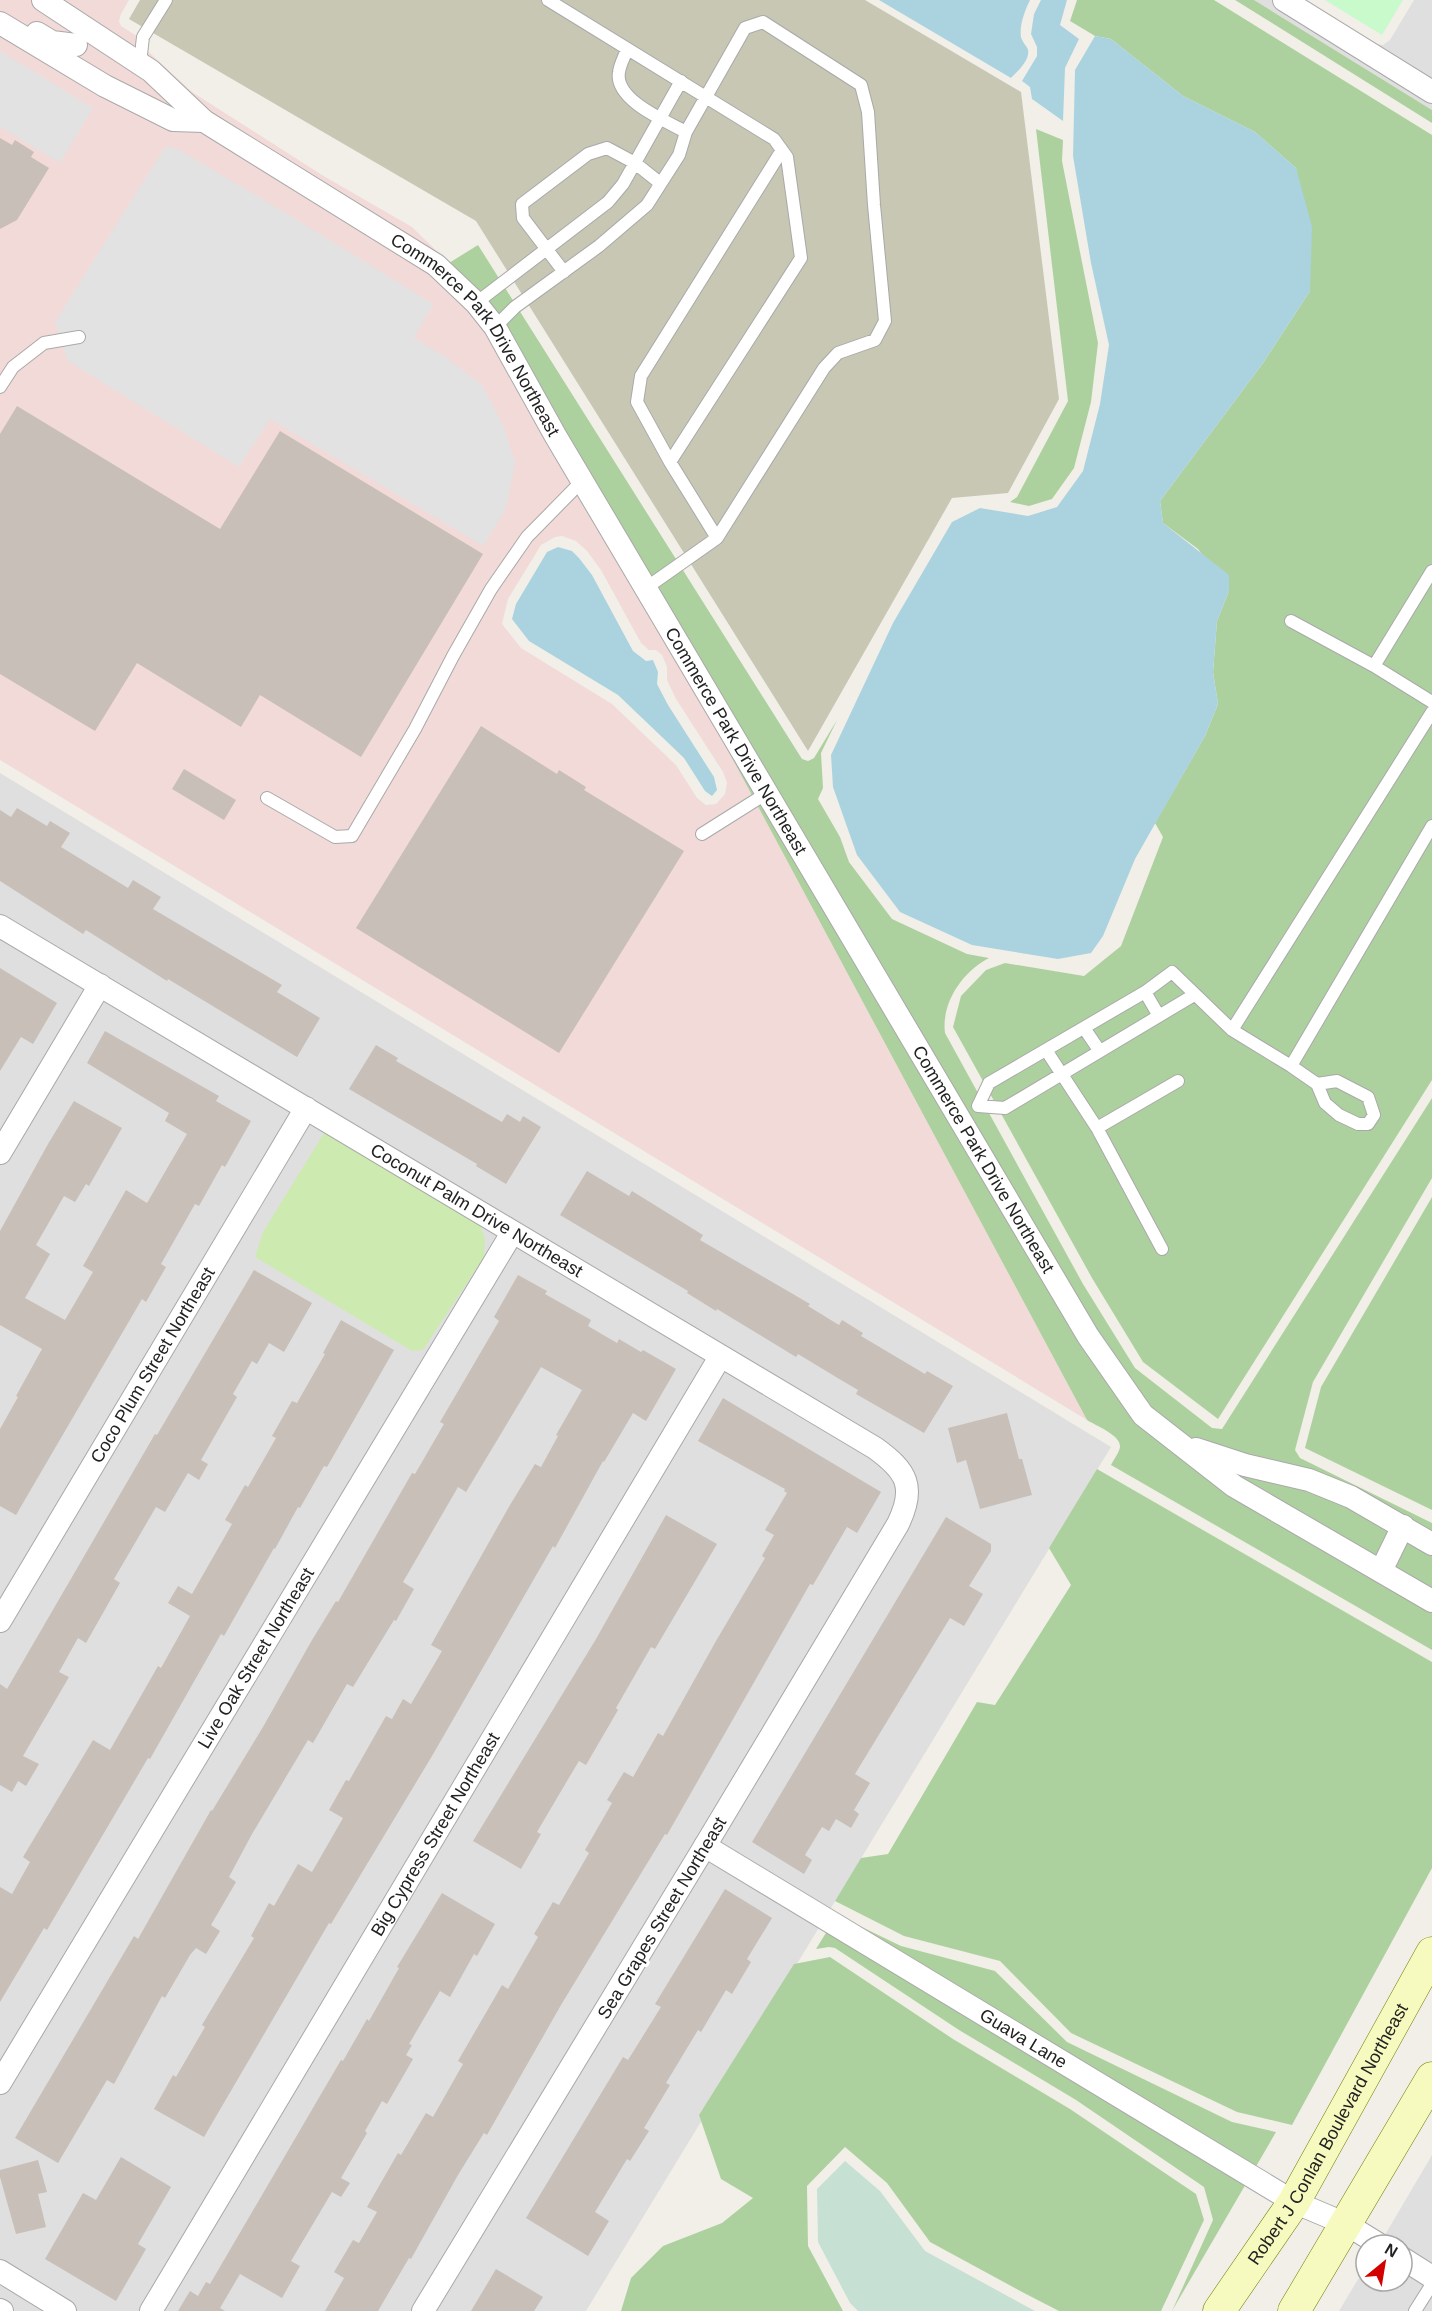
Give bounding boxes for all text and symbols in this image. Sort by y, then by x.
street label: Commerce Park Drive Northeast [387,229,564,440]
street label: Commerce Park Drive Northeast [661,624,811,858]
street label: Commerce Park Drive Northeast [909,1042,1058,1276]
street label: Coconut Palm Drive Northeast [367,1139,586,1281]
street label: Coco Plum Street Northeast [87,1264,219,1467]
street label: Live Oak Street Northeast [194,1564,318,1752]
street label: Big Cypress Street Northeast [367,1729,504,1940]
street label: Sea Grapes Street Northeast [594,1813,730,2023]
street label: Robert J Conlan Boulevard Northeast [1244,1998,1412,2268]
street label: Guava Lane [976,2004,1071,2072]
north arrow [1354,2233,1414,2293]

